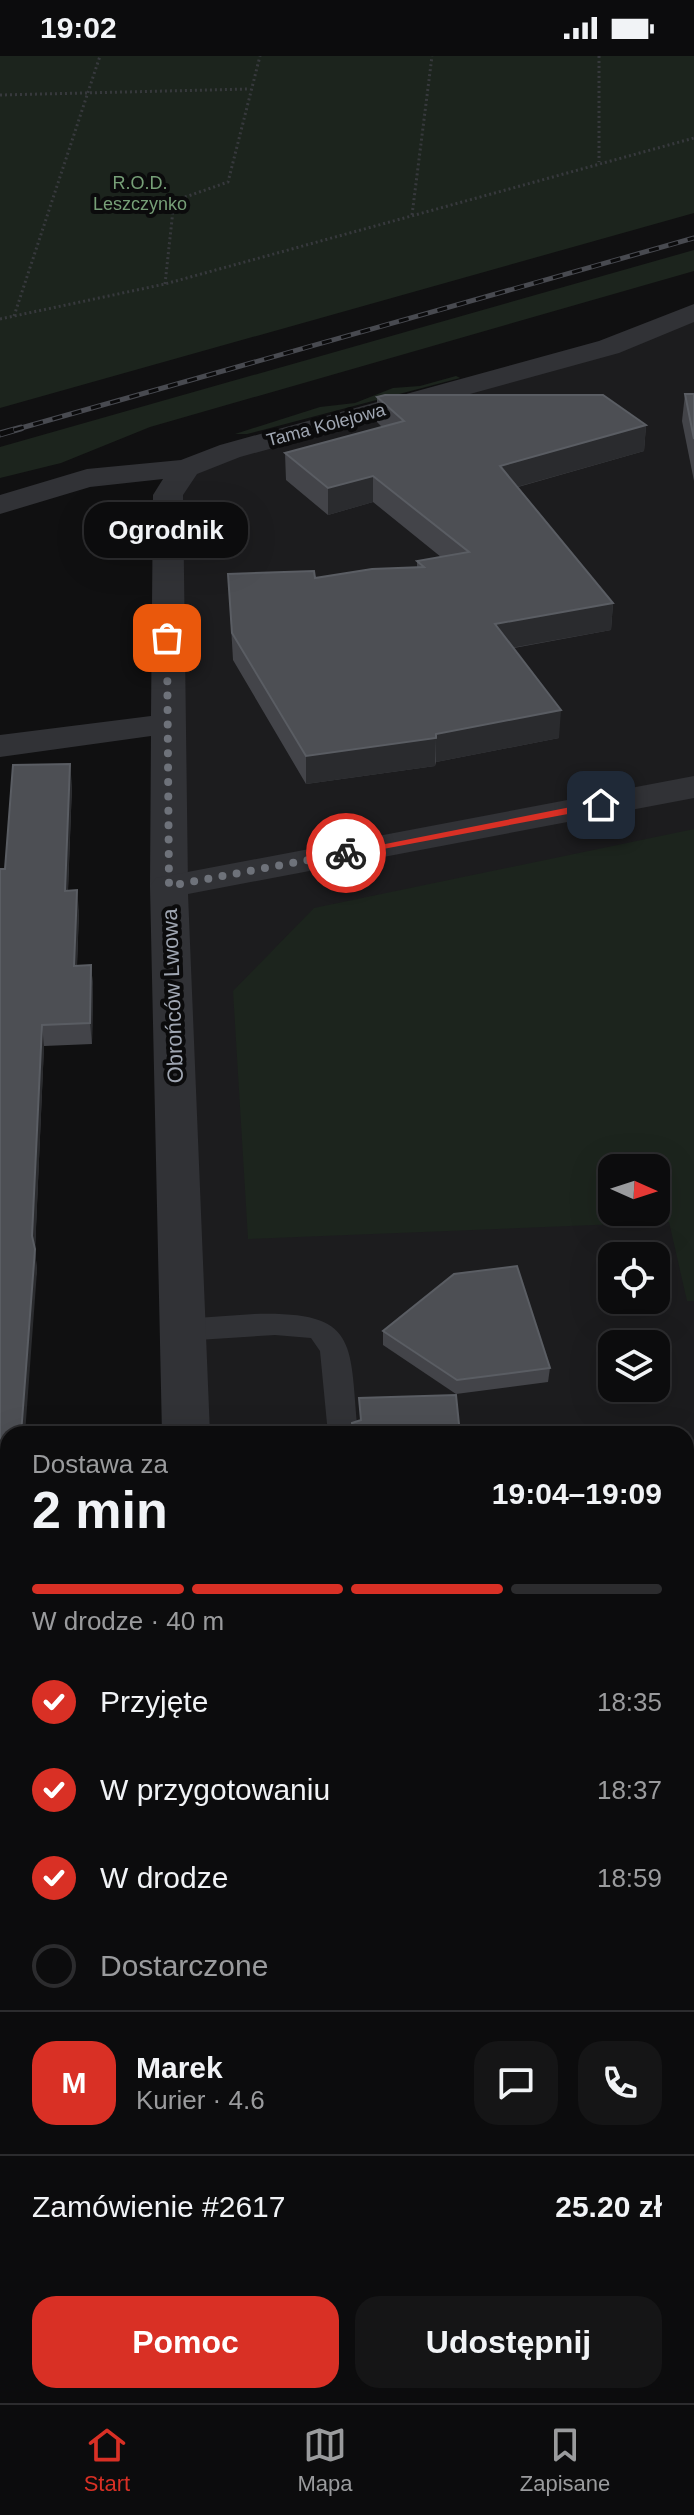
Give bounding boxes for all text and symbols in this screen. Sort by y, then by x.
text: 19:02 [40,11,117,44]
park label: R.O.D. Leszczynko [93,173,187,214]
street label: Tama Kolejowa [264,399,388,450]
callout: Ogrodnik [85,502,249,558]
text: Ogrodnik [108,515,224,545]
pin [133,604,201,672]
icon: bag [145,616,189,660]
pin [567,771,635,839]
icon: home [579,783,623,827]
courier [306,813,386,893]
icon: bike [324,831,368,875]
street label: Obrońców Lwowa [157,907,188,1084]
north arrow [598,1154,670,1226]
map controls [598,1154,670,1402]
button: locate [598,1242,670,1314]
button: layers [598,1330,670,1402]
text: Dostawa za [32,1449,168,1479]
text: 19:04–19:09 [492,1477,662,1510]
text: 2 min [32,1481,168,1539]
text: W drodze · 40 m [32,1606,224,1636]
icon: check [32,1680,76,1724]
text: Przyjęte [100,1685,208,1718]
text: 18:35 [597,1687,662,1717]
icon: check [32,1768,76,1812]
text: W przygotowaniu [100,1773,330,1806]
text: 18:37 [597,1775,662,1805]
icon: check [32,1856,76,1900]
text: W drodze [100,1861,228,1894]
text: 18:59 [597,1863,662,1893]
text: Dostarczone [100,1949,268,1982]
button: chat [474,2041,558,2125]
button: phone [578,2041,662,2125]
text: Marek [136,2051,223,2084]
text: M [62,2066,87,2099]
text: Kurier · 4.6 [136,2085,265,2115]
text: Zamówienie #2617 [32,2190,286,2223]
text: 25.20 zł [555,2190,662,2223]
button: Pomoc [32,2296,339,2388]
button: Udostępnij [355,2296,662,2388]
tab: Start [84,2423,130,2497]
tab: Mapa [297,2423,352,2497]
tab: Zapisane [520,2423,610,2497]

